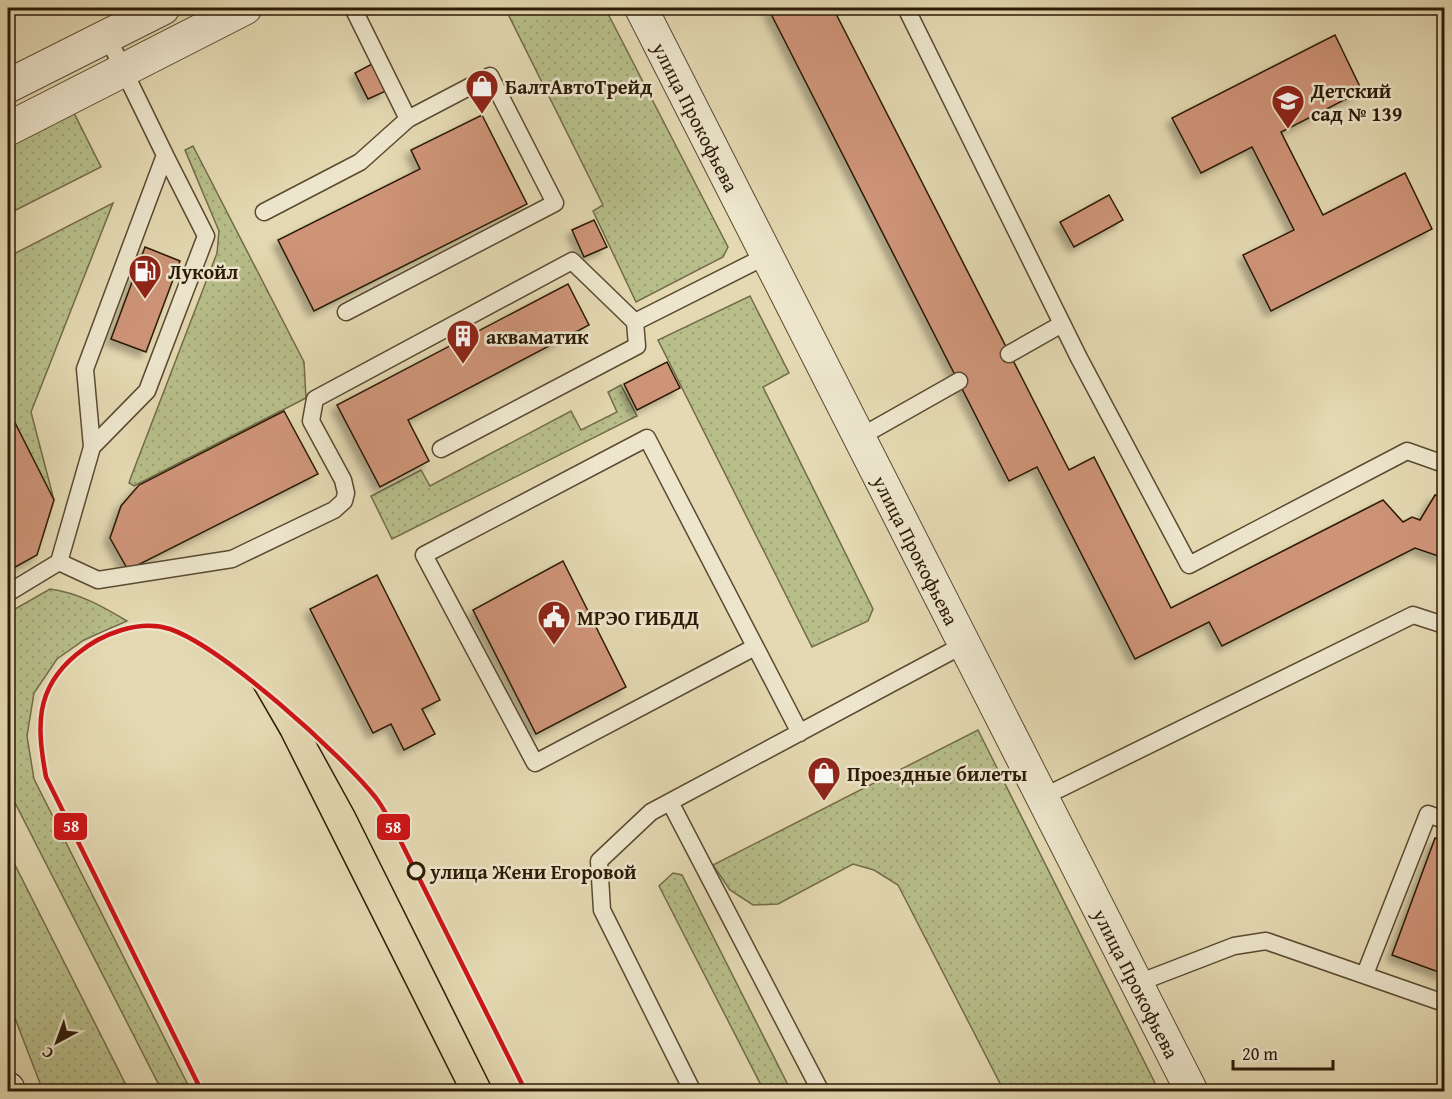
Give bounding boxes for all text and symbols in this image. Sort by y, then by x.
street label: улица Прокофьева [646,36,747,197]
shop icon: БалтАвтоТрейд [464,68,500,115]
place label: БалтАвтоТрейд [505,72,652,101]
place label: Детский сад № 139 [1310,76,1402,128]
school or university icon: Детский сад № 139 [1270,83,1306,130]
fuel station icon: Лукойл [127,253,163,300]
place label: Лукойл [168,257,239,286]
building icon: акваматик [445,318,481,365]
place label: акваматик [486,322,589,351]
street label: улица Прокофьева [866,469,967,630]
public building icon: МРЭО ГИБДД [536,599,572,646]
place label: МРЭО ГИБДД [577,603,699,632]
shop icon: Проездные билеты [806,755,842,802]
place label: Проездные билеты [847,759,1028,788]
line badge: 58 [53,812,88,841]
line badge: 58 [376,813,411,841]
text: 58 [63,814,79,838]
text: 58 [385,815,401,839]
place label: улица Жени Егоровой [429,857,637,886]
marker: улица Жени Егоровой [407,862,425,880]
street label: улица Прокофьева [1086,902,1187,1064]
north arrow [27,1012,87,1072]
scale bar [1233,1033,1334,1071]
text: 20 m [1242,1040,1278,1067]
text: С [36,1041,58,1065]

